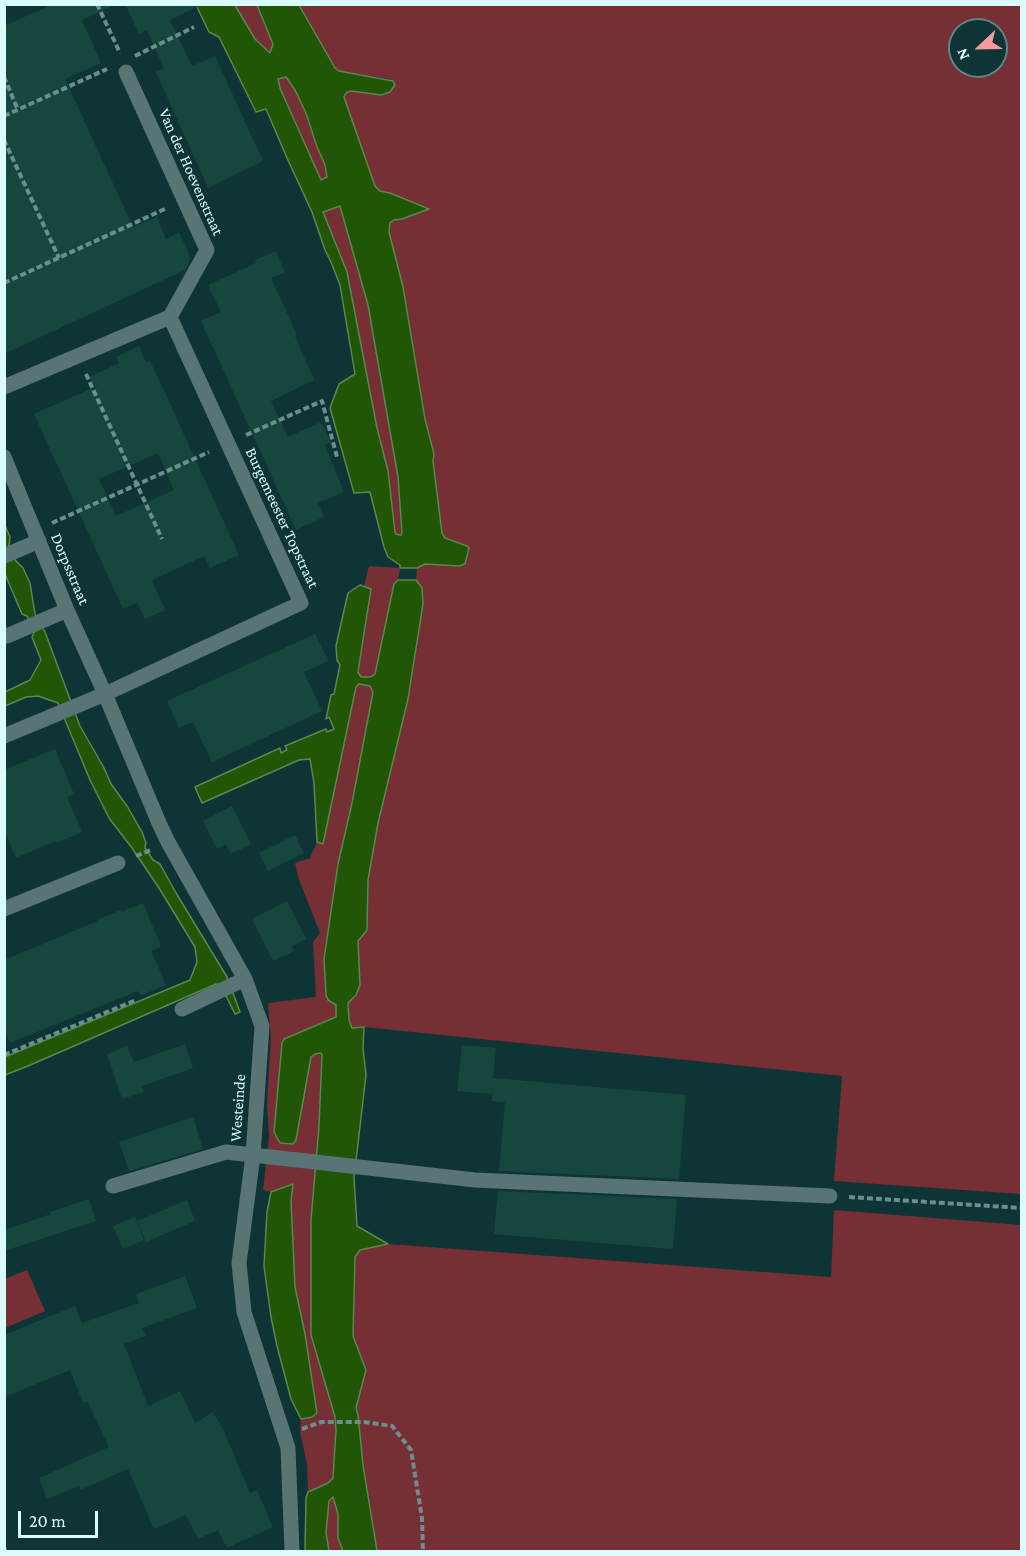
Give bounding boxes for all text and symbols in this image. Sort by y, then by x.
north arrow [948,18,1008,78]
text: N [953,46,973,62]
street label: Van der Hoevenstraat [154,106,228,238]
street label: Burgemeester Topstraat [241,445,323,591]
street label: Dorpsstraat [46,530,94,608]
street label: Westeinde [226,1074,250,1142]
scale bar [21,1499,100,1537]
text: 20 m [29,1511,66,1531]

